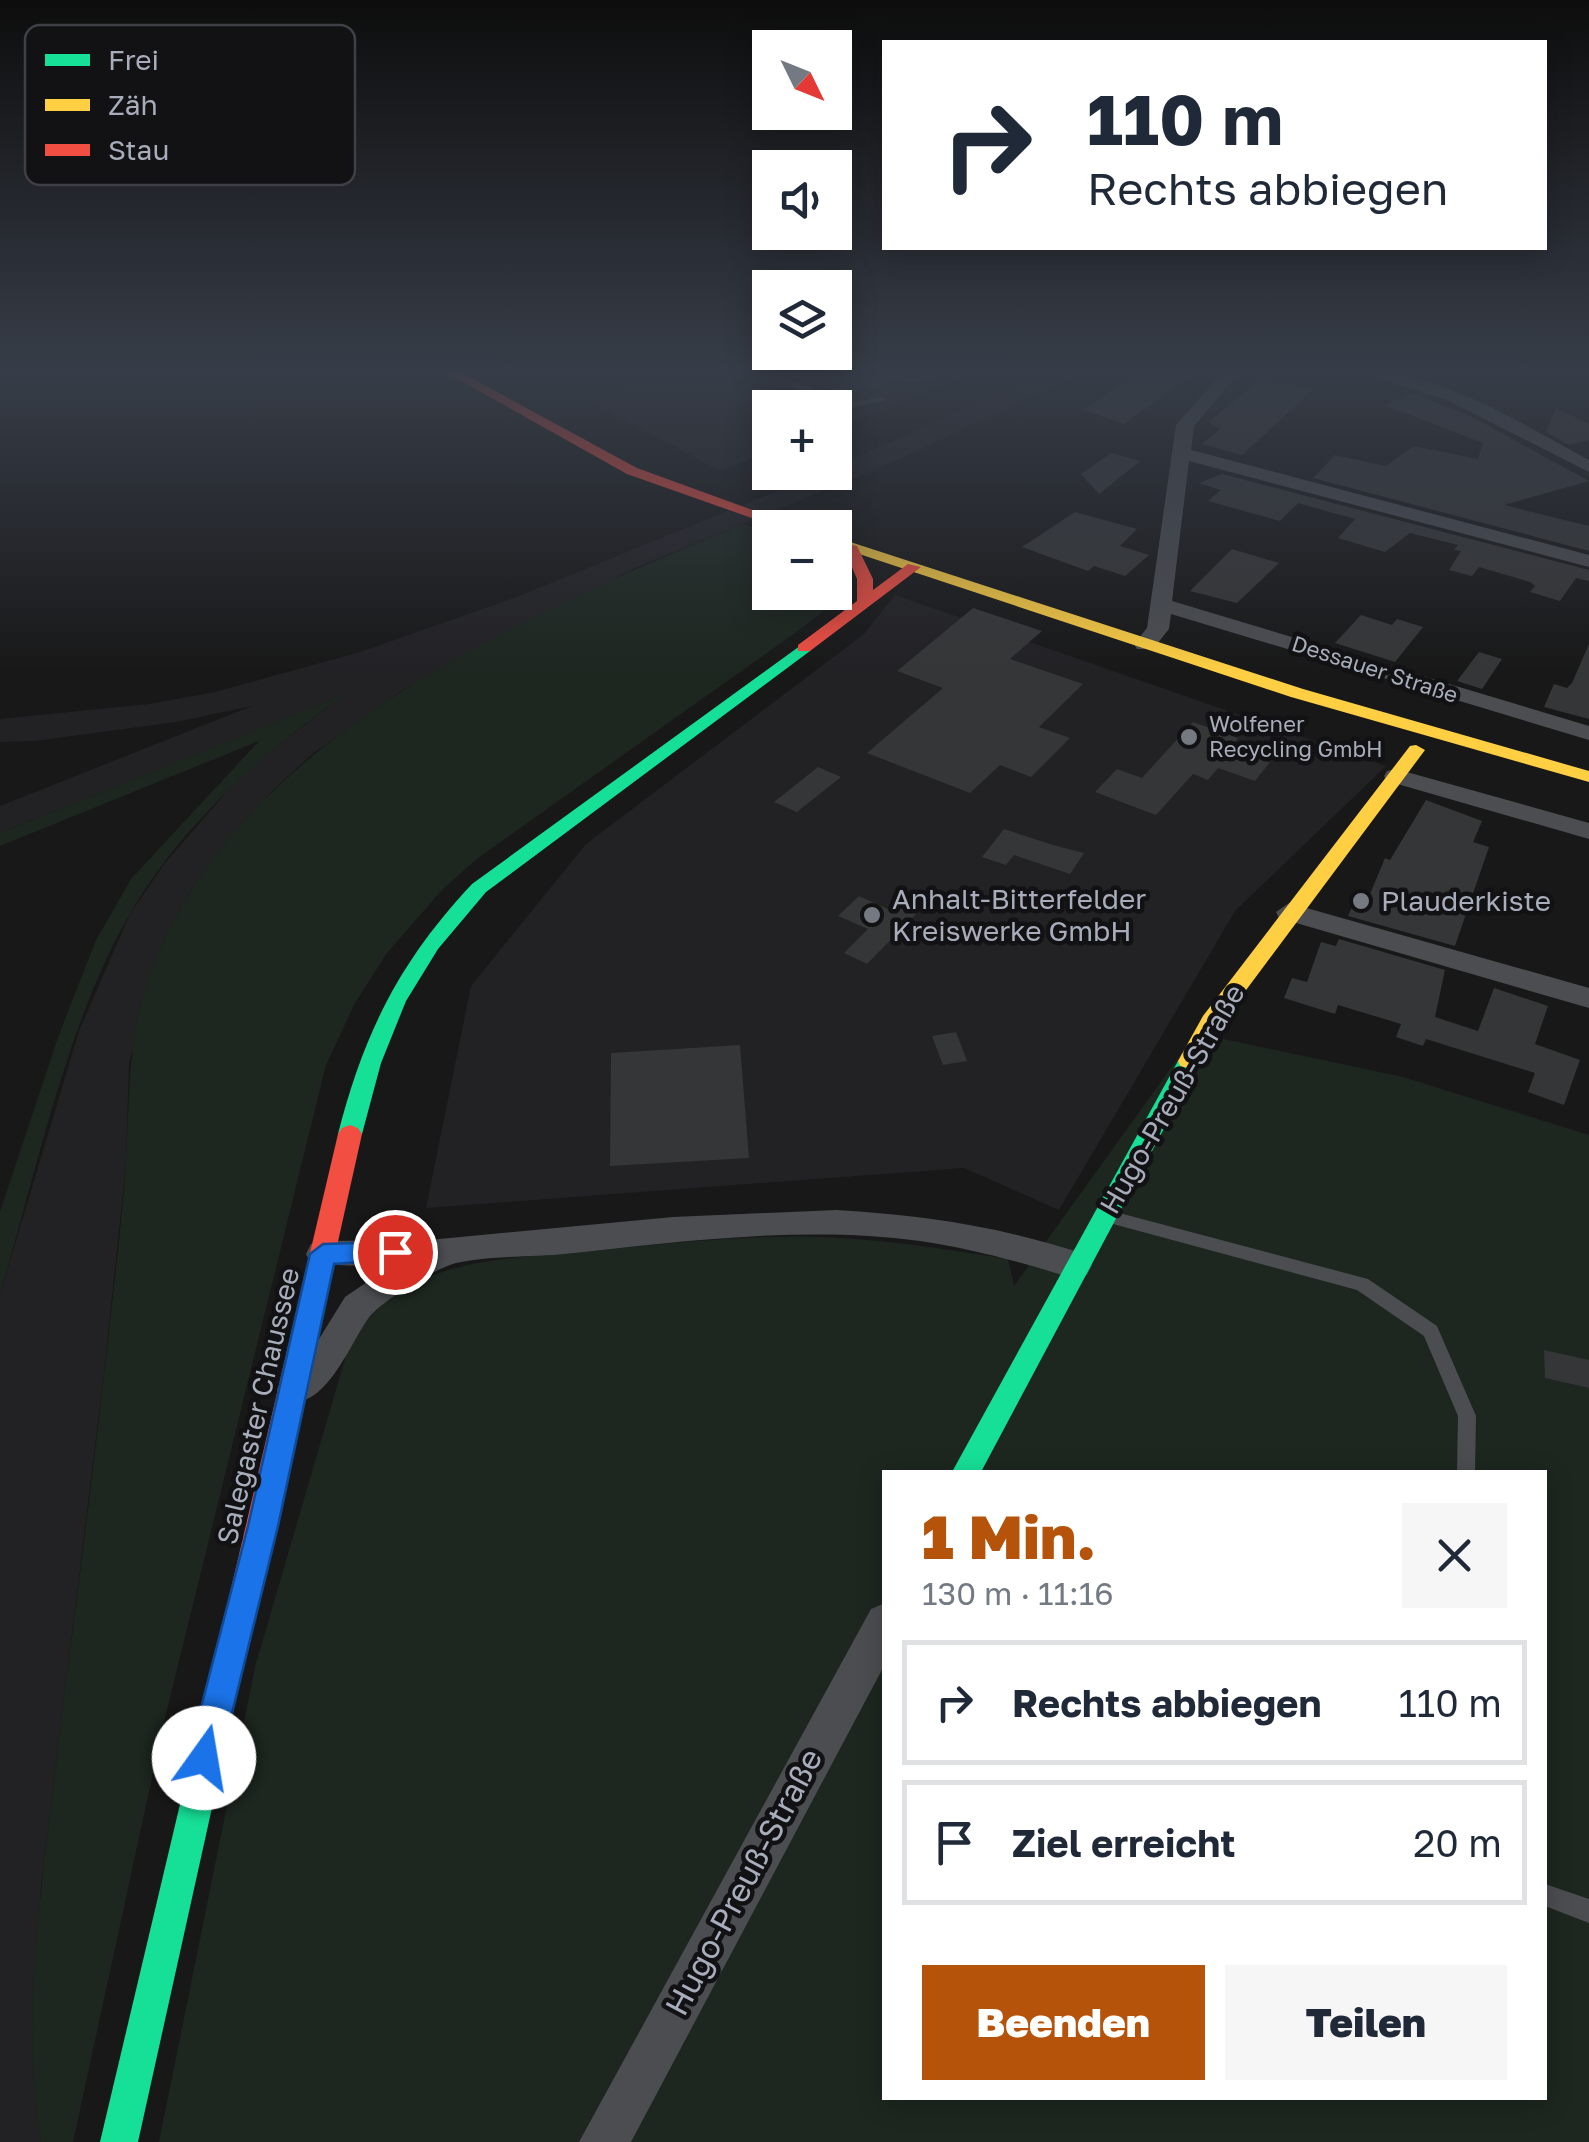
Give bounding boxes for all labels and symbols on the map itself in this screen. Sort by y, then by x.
legend [25,25,355,185]
north arrow [752,30,852,130]
text: Frei [108,43,159,76]
text: Zäh [108,88,158,121]
text: Stau [108,133,169,166]
street label: Dessauer Straße [1289,629,1462,708]
place label: Wolfener Recycling GmbH [1209,710,1383,762]
marker: Wolfener Recycling GmbH [1178,726,1200,748]
place label: Anhalt-Bitterfelder Kreiswerke GmbH [892,882,1146,947]
place label: Plauderkiste [1381,884,1551,917]
marker: Plauderkiste [1350,890,1372,912]
marker: Anhalt-Bitterfelder Kreiswerke GmbH [861,904,883,926]
street label: Hugo-Preuß-Straße [1092,978,1251,1219]
pin [353,1210,438,1295]
street label: Salegaster Chaussee [210,1264,305,1548]
position arrow [152,1706,256,1810]
street label: Hugo-Preuß-Straße [657,1742,829,2021]

